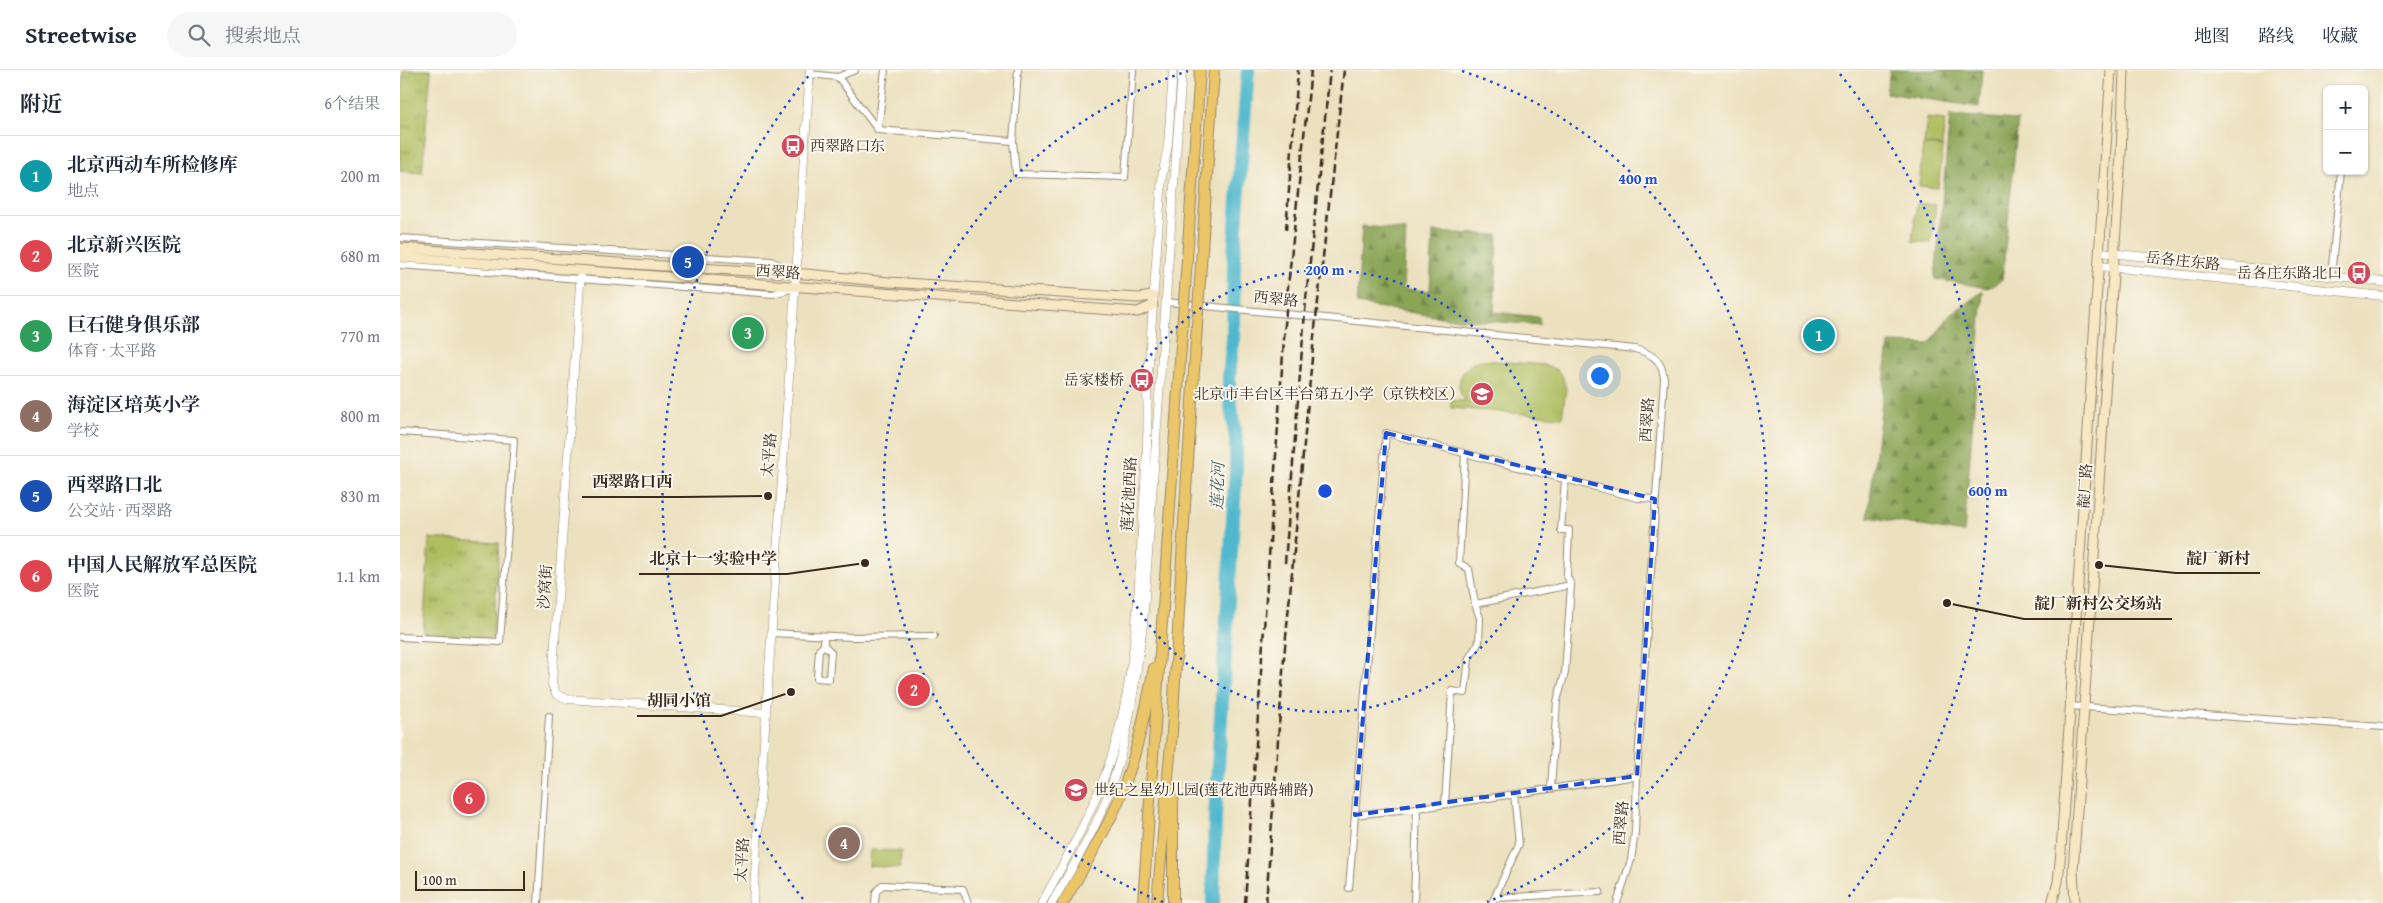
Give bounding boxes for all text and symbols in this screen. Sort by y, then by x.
search box [167,12,517,57]
text: Streetwise [25,17,137,52]
icon: search [185,21,213,49]
text: 搜索地点 [225,21,301,49]
text: 地图 [2194,22,2230,49]
text: 路线 [2258,22,2294,49]
text: 收藏 [2322,22,2358,49]
map controls [2323,85,2368,175]
button: + [2323,85,2368,130]
text: 附近 [20,88,62,119]
text: 6个结果 [324,91,380,115]
button: − [2323,130,2368,175]
bus stop icon: 西翠路口东 [780,133,806,159]
place label: 西翠路口东 [810,135,885,156]
text: 北京西动车所检修库 [67,150,238,178]
text: 1 [32,164,40,188]
text: 200 m [340,164,380,188]
text: 400 m [1618,168,1658,189]
text: 地点 [67,178,99,202]
text: 北京新兴医院 [67,230,181,258]
pin: 5 [672,243,704,281]
text: 2 [32,244,40,268]
text: 680 m [340,244,380,268]
street label: 岳各庄东路 [2145,246,2221,275]
text: 医院 [67,258,99,282]
street label: 西翠路 [755,259,801,284]
text: 200 m [1305,259,1345,280]
bus stop icon: 岳各庄东路北口 [2346,260,2372,286]
place label: 岳各庄东路北口 [2237,262,2342,283]
street label: 西翠路 [1253,286,1300,311]
text: 巨石健身俱乐部 [67,310,200,338]
pin: 3 [732,314,764,352]
pin: 1 [1803,316,1835,354]
text: 3 [32,324,40,348]
text: 770 m [340,324,380,348]
text: 体育 · 太平路 [67,338,157,362]
your location [1587,363,1613,389]
bus stop icon: 岳家楼桥 [1129,367,1155,393]
place label: 岳家楼桥 [1064,369,1124,390]
school or university icon: 北京市丰台区丰台第五小学（京铁校区） [1469,381,1495,407]
place label: 北京市丰台区丰台第五小学（京铁校区） [1194,383,1464,404]
text: 海淀区培英小学 [67,390,200,418]
street label: 西翠路 [1634,397,1659,443]
text: 4 [32,404,40,428]
text: 800 m [340,404,380,428]
text: 学校 [67,418,99,442]
street label: 太平路 [756,432,781,478]
street label: 莲花池西路 [1116,456,1141,532]
water label: 莲花河 [1204,459,1230,510]
street label: 靛厂路 [2072,463,2097,509]
callout: 西翠路口西 [582,466,682,497]
text: 西翠路口西 [592,469,673,493]
text: 西翠路口北 [67,470,162,498]
text: 600 m [1968,480,2008,501]
centre of rings [1316,482,1334,500]
text: 5 [32,484,40,508]
text: 830 m [340,484,380,508]
text: 公交站 · 西翠路 [67,498,173,522]
callout: 靛厂新村 [2176,542,2260,573]
callout: 北京十一实验中学 [639,543,787,574]
text: 北京十一实验中学 [649,546,777,570]
text: 靛厂新村 [2186,546,2250,570]
text: 中国人民解放军总医院 [67,550,257,578]
text: 6 [32,564,40,588]
text: 1.1 km [336,564,380,588]
street label: 沙窝街 [532,564,557,610]
text: 医院 [67,578,99,602]
callout: 靛厂新村公交场站 [2024,588,2172,619]
text: 靛厂新村公交场站 [2034,591,2162,615]
pin: 2 [898,671,930,709]
callout: 胡同小馆 [637,685,721,716]
text: 胡同小馆 [647,688,711,712]
school or university icon: 世纪之星幼儿园(莲花池西路辅路) [1063,777,1089,803]
pin: 6 [453,779,485,817]
place label: 世纪之星幼儿园(莲花池西路辅路) [1094,779,1314,800]
street label: 西翠路 [1608,800,1633,846]
pin: 4 [828,824,860,862]
street label: 太平路 [729,837,754,883]
scale bar [415,868,525,891]
text: 100 m [422,870,457,890]

